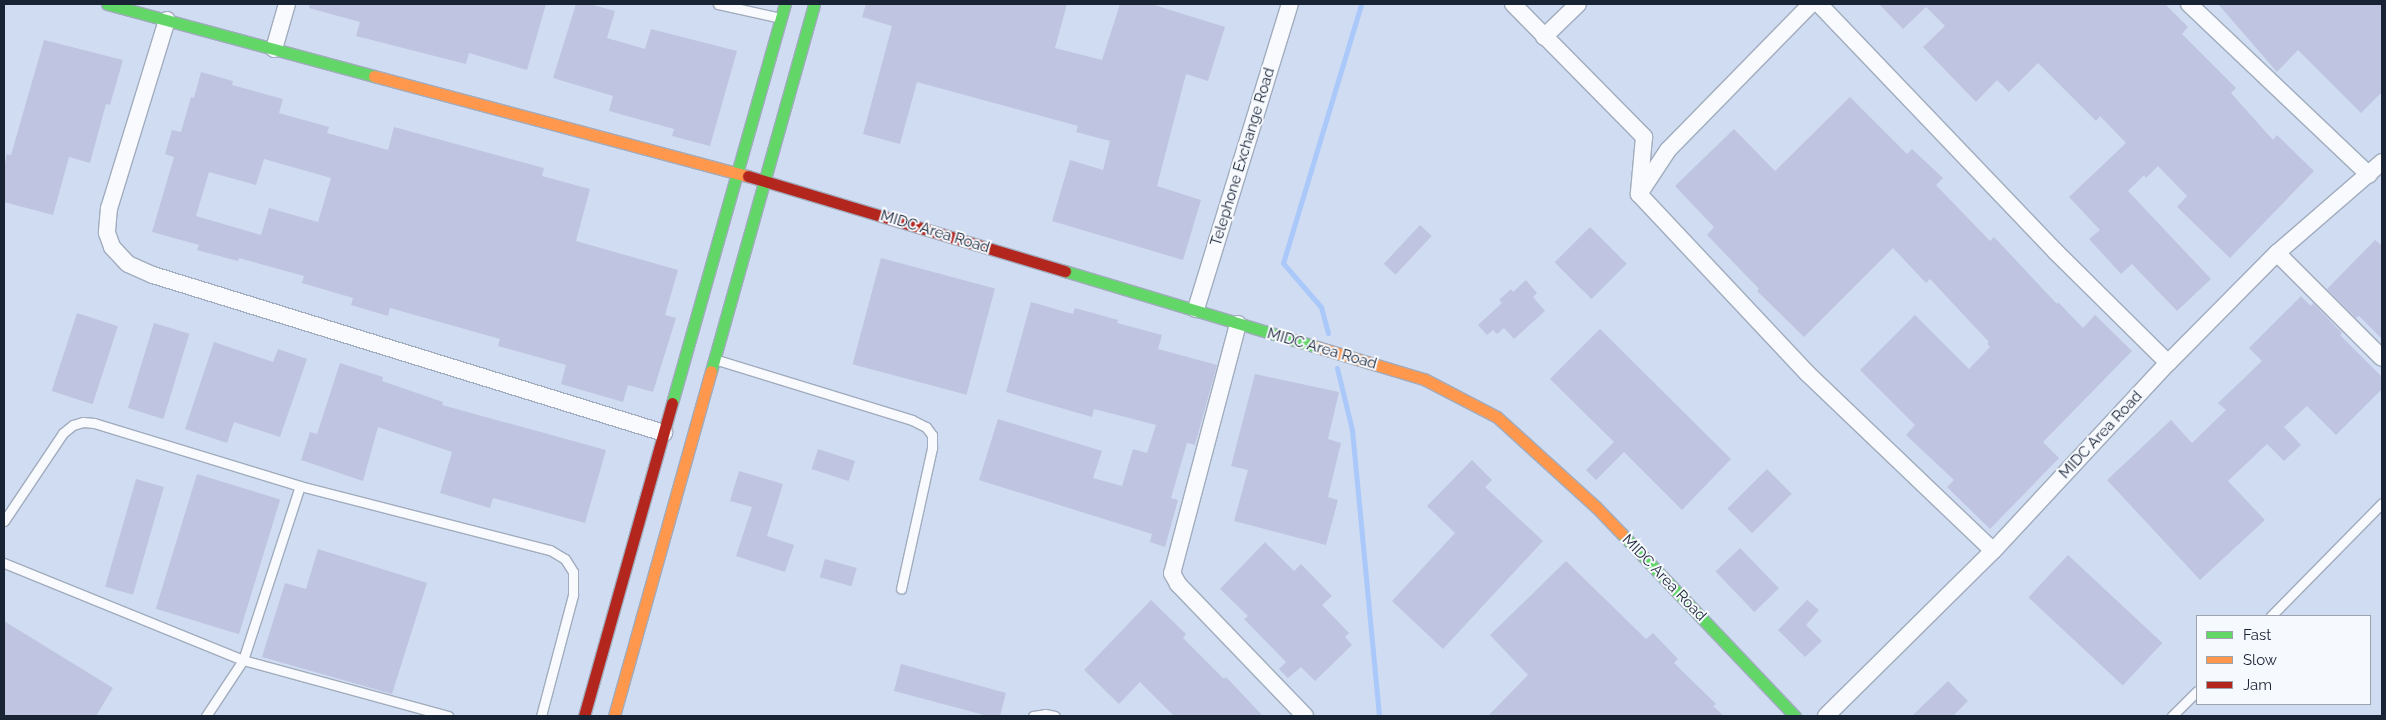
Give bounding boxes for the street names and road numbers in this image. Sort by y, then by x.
street label: Telephone Exchange Road [1207,66,1279,248]
street label: MIDC Area Road [878,207,992,257]
street label: MIDC Area Road [1265,325,1379,373]
street label: MIDC Area Road [2056,387,2146,483]
street label: MIDC Area Road [1618,531,1710,625]

